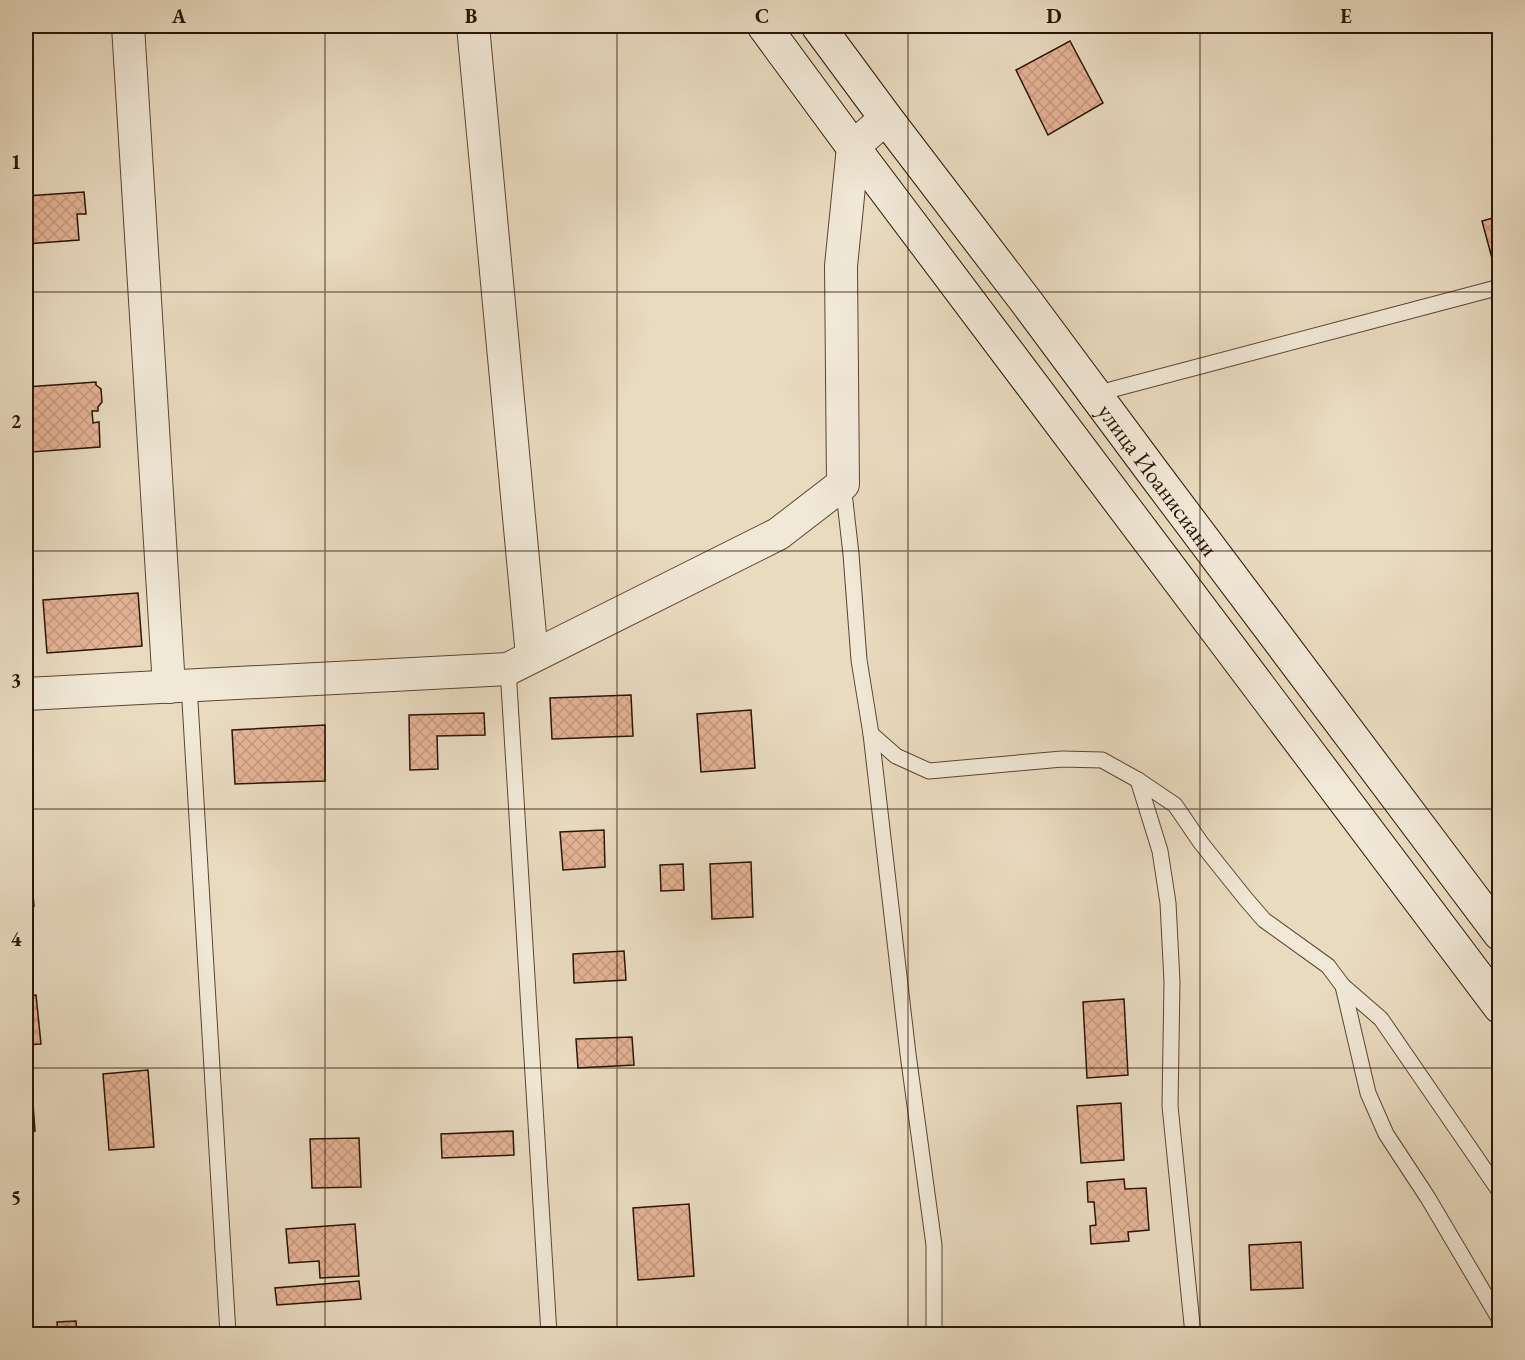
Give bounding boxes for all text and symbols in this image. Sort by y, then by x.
text: A [171,3,187,29]
text: B [465,3,477,29]
text: C [755,3,769,29]
text: D [1046,3,1062,29]
text: E [1340,3,1352,29]
text: 1 [11,149,21,175]
street label: улица Иоанисиани [1091,397,1226,562]
text: 2 [11,408,22,434]
text: 3 [11,667,21,693]
text: 4 [11,926,22,952]
text: 5 [11,1184,21,1210]

